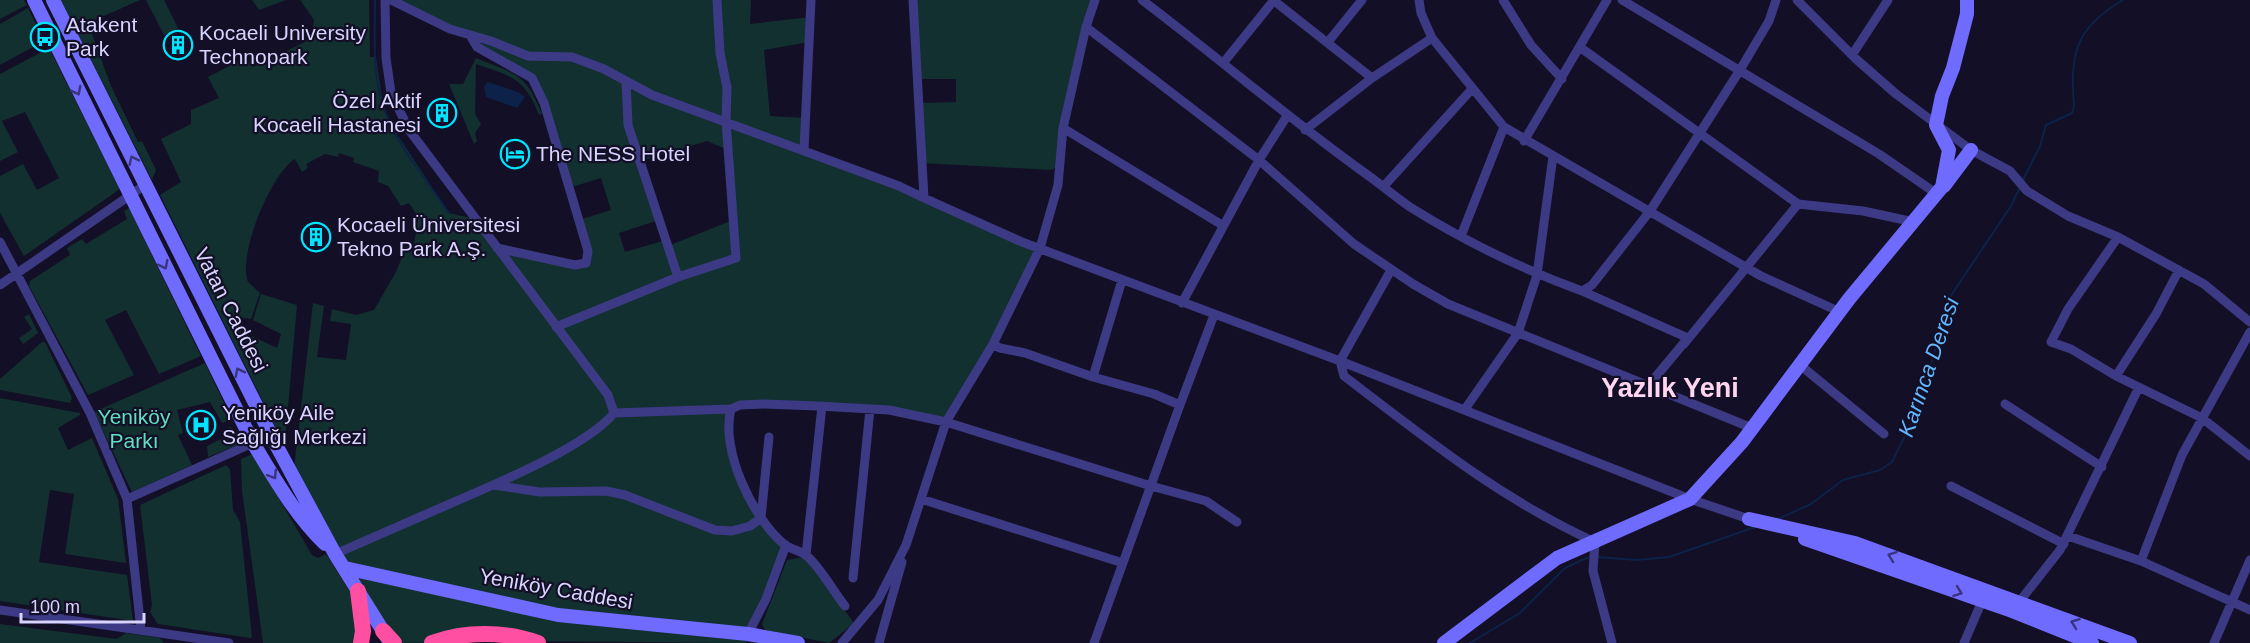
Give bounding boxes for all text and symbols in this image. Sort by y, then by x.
place label: Atakent Park [66,13,137,60]
bus stop icon: Atakent Park [29,21,61,53]
place label: Kocaeli University Technopark [199,21,366,68]
building icon: Kocaeli University Technopark [162,29,194,61]
one-way arrow [69,84,81,95]
place label: Özel Aktif Kocaeli Hastanesi [253,89,421,136]
building icon: Özel Aktif Kocaeli Hastanesi [426,97,458,129]
hotel icon: The NESS Hotel [499,138,531,170]
place label: The NESS Hotel [536,142,690,165]
one-way arrow [128,156,140,167]
place label: Kocaeli Üniversitesi Tekno Park A.Ş. [337,213,520,260]
building icon: Kocaeli Üniversitesi Tekno Park A.Ş. [300,221,332,253]
street label: Vatan Caddesi [190,244,273,376]
one-way arrow [157,259,168,270]
water label: Karınca Deresi [1893,293,1964,440]
one-way arrow [235,368,246,379]
district label: Yazlık Yeni [1601,373,1739,403]
place label: Yeniköy Aile Sağlığı Merkezi [222,401,367,448]
park label: Yeniköy Parkı [98,405,171,452]
hospital icon: Yeniköy Aile Sağlığı Merkezi [185,409,217,441]
one-way arrow [265,469,277,479]
one-way arrow [1887,551,1898,563]
street label: Yeniköy Caddesi [477,564,635,613]
one-way arrow [1952,585,1963,598]
scale bar [21,586,144,624]
text: 100 m [30,597,80,617]
one-way arrow [2070,617,2081,630]

